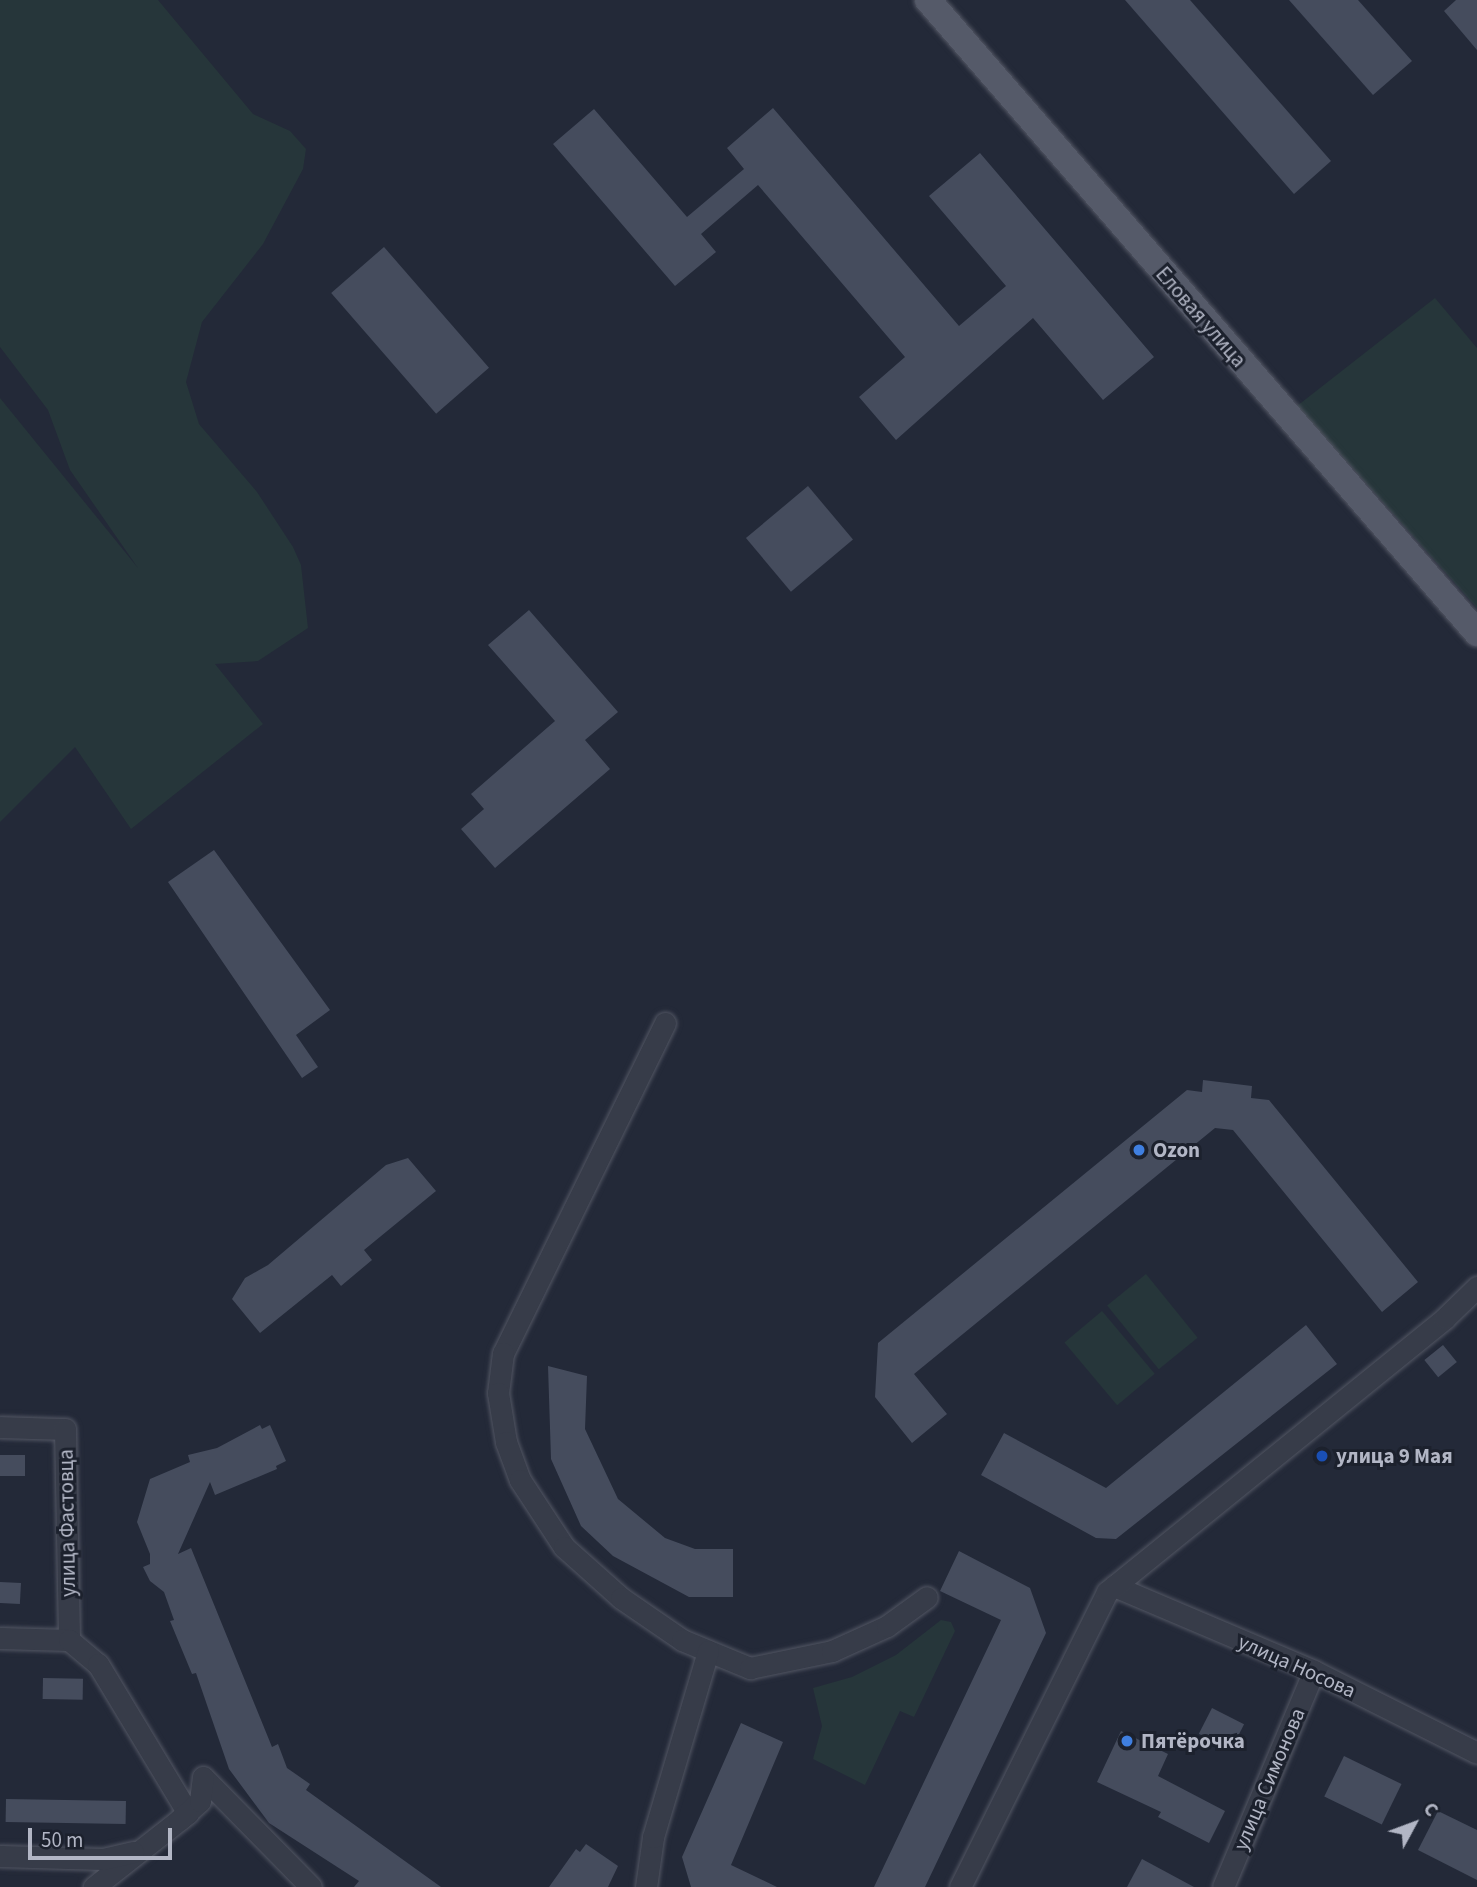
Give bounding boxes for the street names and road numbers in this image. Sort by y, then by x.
street label: Еловая улица [1151,262,1251,372]
street label: улица Фастовца [53,1449,81,1597]
street label: улица Носова [1234,1629,1360,1703]
street label: улица Симонова [1228,1704,1310,1854]

